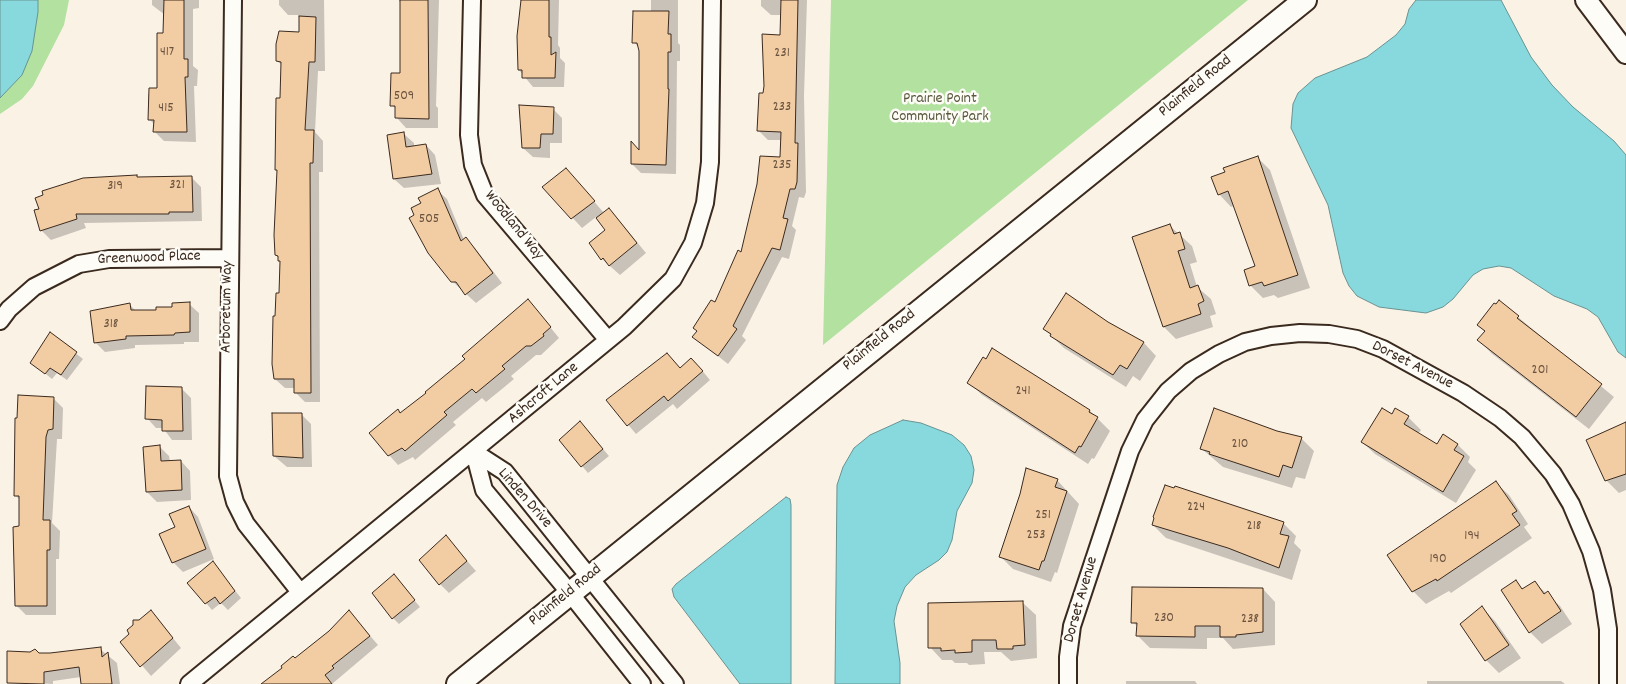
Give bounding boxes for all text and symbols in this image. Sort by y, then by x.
house number: 417 [160,45,174,61]
house number: 231 [774,46,790,62]
street label: Plainfield Road [1156,52,1236,122]
house number: 509 [394,89,414,105]
park label: Prairie Point Community Park [891,90,989,128]
house number: 233 [773,100,791,116]
house number: 415 [158,101,174,117]
house number: 235 [773,158,791,174]
house number: 321 [169,178,185,194]
house number: 319 [107,179,123,195]
street label: Woodland Way [479,187,547,265]
house number: 505 [419,212,439,228]
street label: Greenwood Place [97,248,201,270]
street label: Arboretum Way [218,261,238,353]
street label: Plainfield Road [840,306,920,376]
house number: 318 [104,317,118,333]
street label: Dorset Avenue [1368,337,1456,395]
street label: Ashcroft Lane [505,359,583,429]
house number: 201 [1532,363,1548,379]
house number: 241 [1016,384,1030,400]
house number: 210 [1232,437,1248,453]
street label: Linden Drive [493,465,555,533]
house number: 224 [1187,500,1205,516]
house number: 251 [1035,508,1051,524]
house number: 218 [1247,519,1261,535]
house number: 253 [1027,528,1045,544]
house number: 194 [1464,529,1480,545]
house number: 190 [1429,552,1447,568]
street label: Dorset Avenue [1061,555,1103,645]
street label: Plainfield Road [526,561,606,631]
house number: 230 [1154,611,1174,627]
house number: 238 [1241,612,1259,628]

